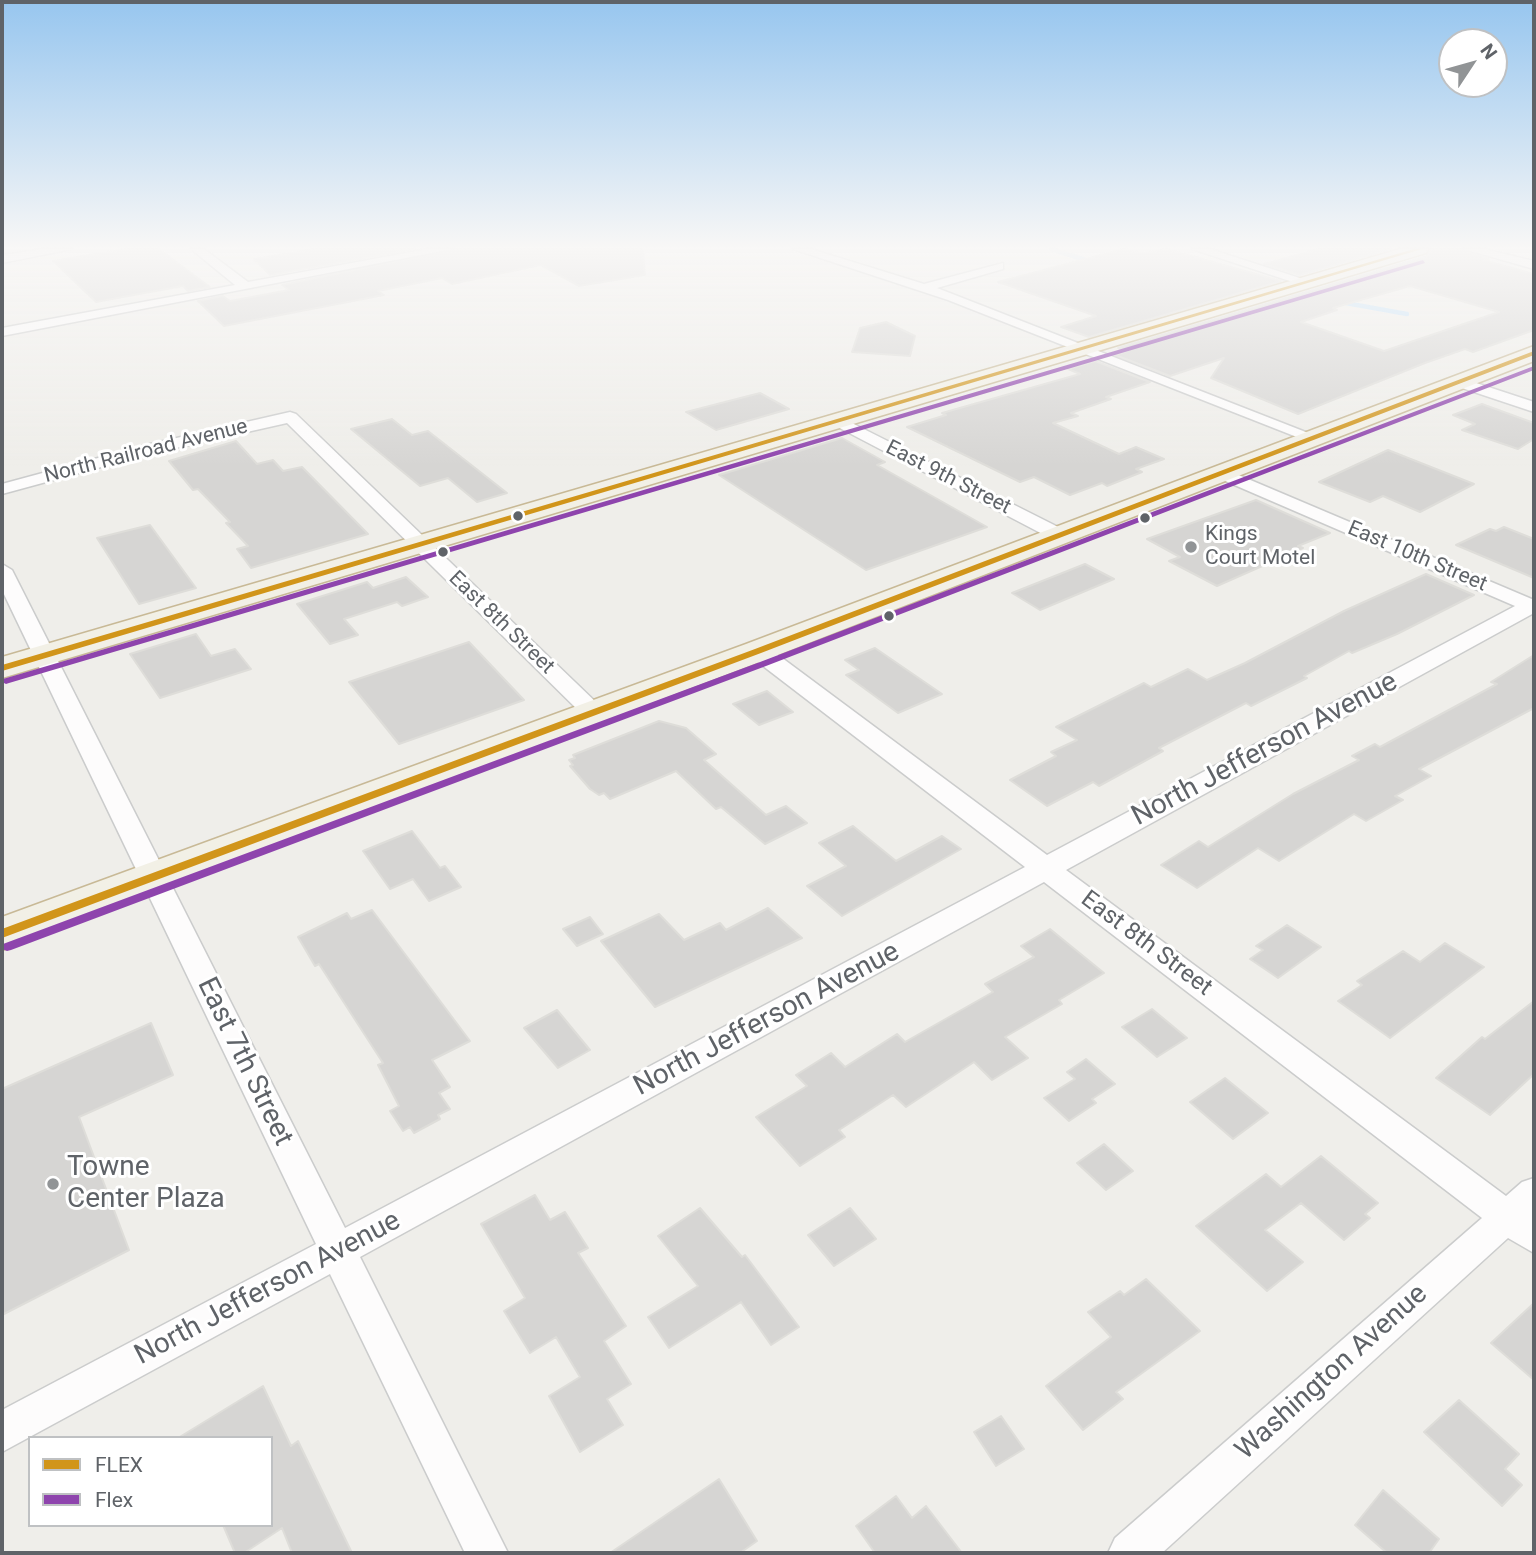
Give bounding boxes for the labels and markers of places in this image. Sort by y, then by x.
unlabelled marker [511,509,525,523]
unlabelled marker [1138,511,1152,525]
place label: Kings Court Motel [1205,522,1315,572]
marker: Kings Court Motel [1183,539,1199,555]
unlabelled marker [436,545,450,559]
unlabelled marker [882,609,896,623]
place label: Towne Center Plaza [67,1151,225,1217]
marker: Towne Center Plaza [45,1176,61,1192]

